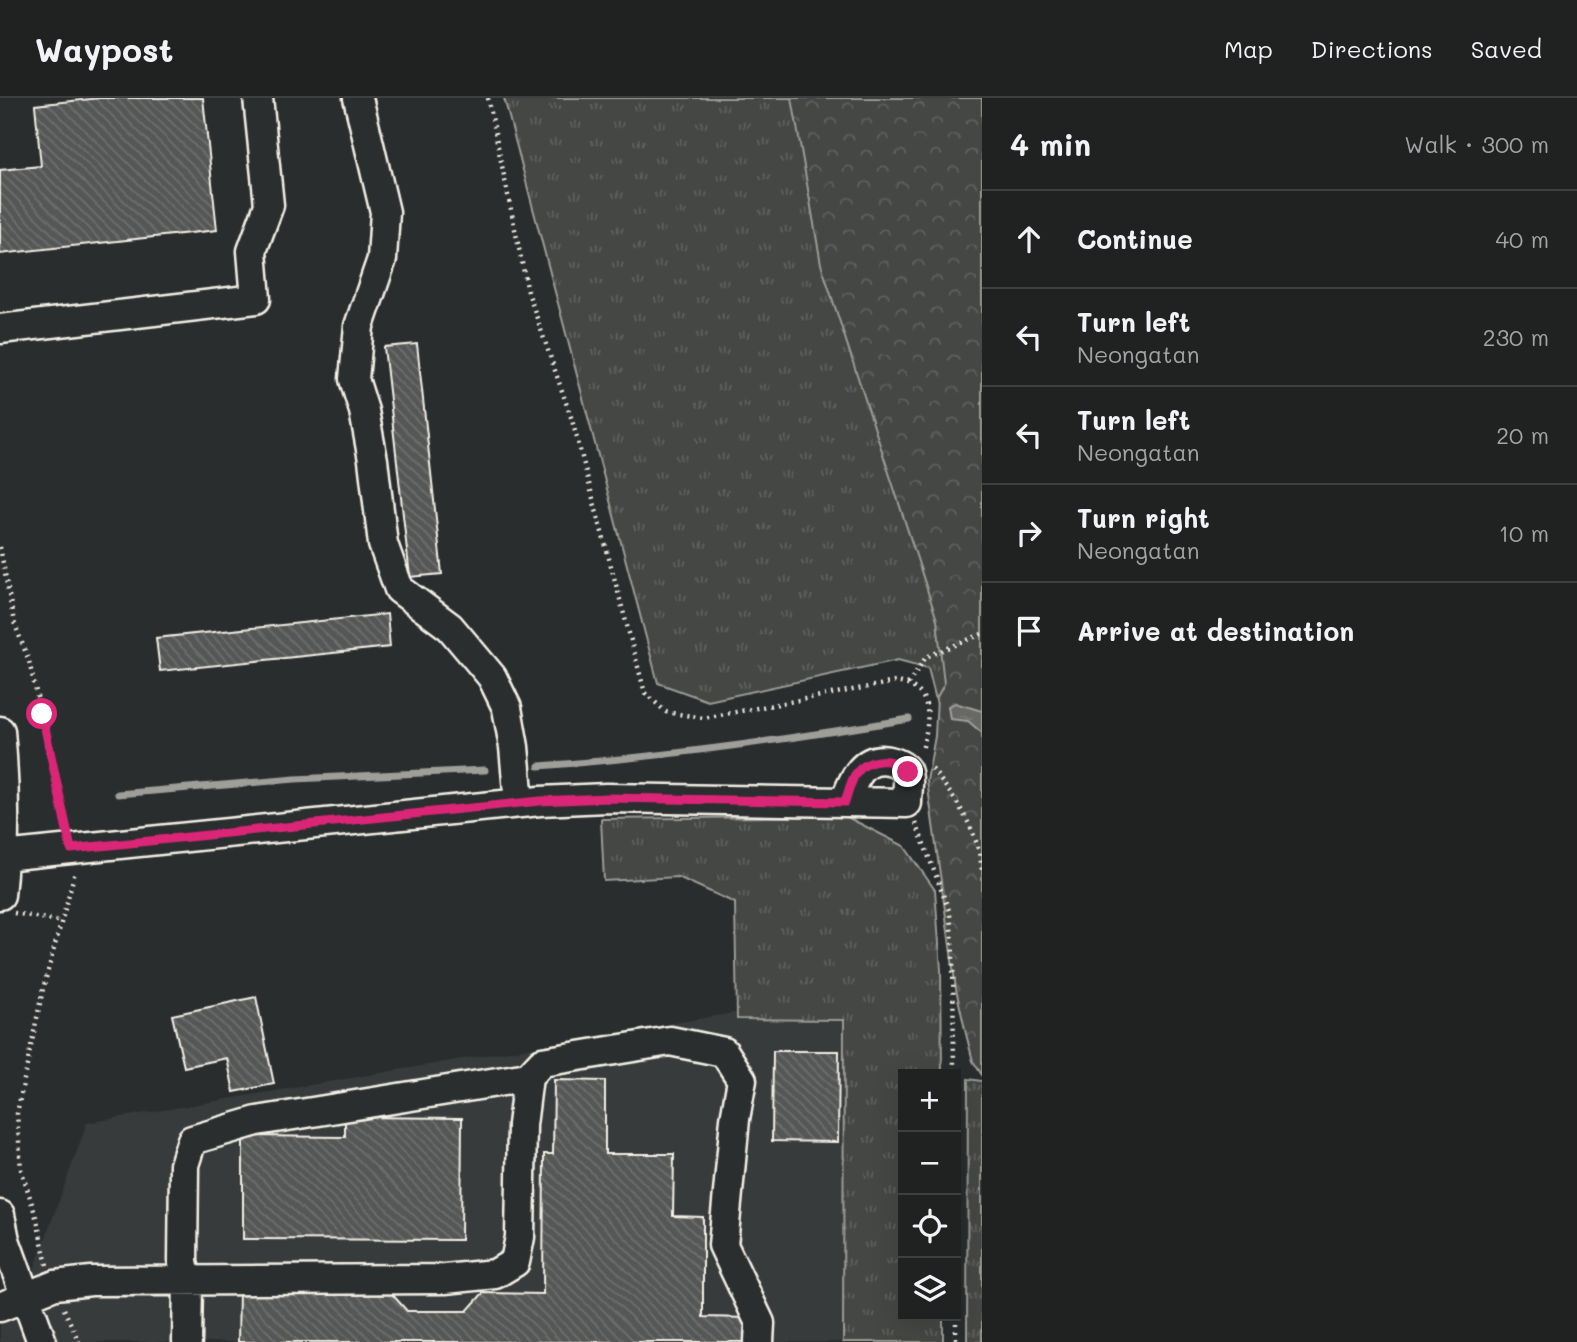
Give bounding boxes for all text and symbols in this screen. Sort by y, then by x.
text: Waypost [35,27,173,70]
text: Map [1224,33,1273,64]
text: Directions [1311,33,1433,64]
text: Saved [1471,33,1542,64]
text: 4 min [1010,124,1091,164]
text: Walk · 300 m [1404,129,1549,159]
icon: ahead [1010,220,1048,258]
text: Continue [1077,222,1193,256]
text: 40 m [1496,224,1549,254]
text: Turn left [1077,305,1190,339]
icon: left [1010,318,1048,356]
text: 230 m [1483,322,1549,352]
text: Neongatan [1077,339,1199,369]
text: Turn left [1077,403,1190,437]
icon: left [1010,416,1048,454]
text: 20 m [1496,420,1549,450]
text: Neongatan [1077,437,1199,467]
text: Turn right [1077,501,1210,535]
icon: right [1010,514,1048,552]
text: 10 m [1499,518,1549,548]
text: Neongatan [1077,535,1199,565]
icon: arrive [1010,612,1048,650]
text: Arrive at destination [1077,614,1354,648]
route start [26,698,57,729]
route end [892,756,923,787]
map controls [898,1069,961,1321]
button: + [898,1069,961,1132]
button: − [898,1132,961,1195]
button: locate [898,1195,961,1258]
button: layers [898,1258,961,1321]

